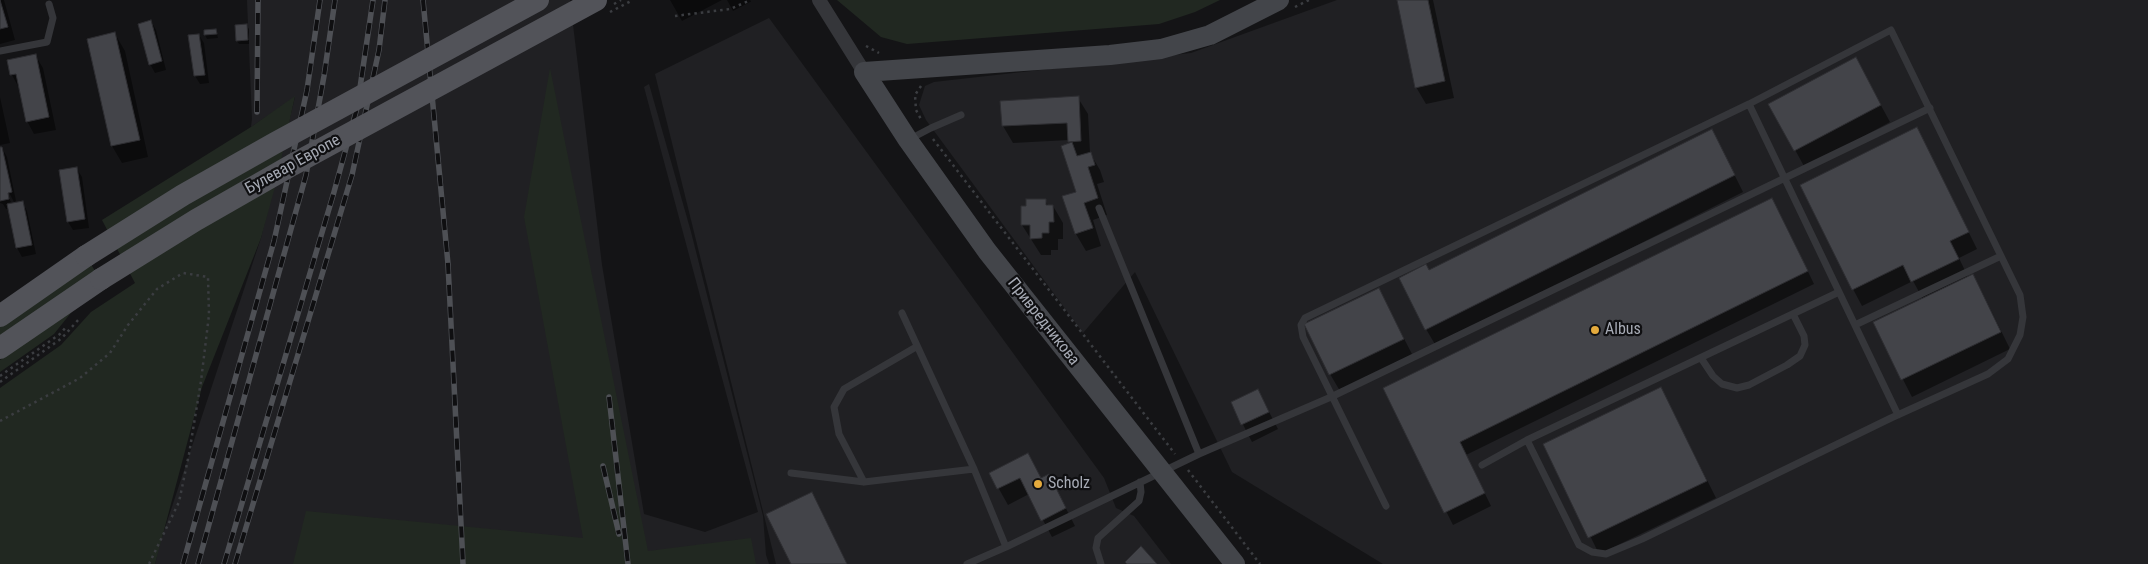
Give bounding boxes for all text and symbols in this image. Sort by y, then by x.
street label: Булевар Европе [242,131,344,199]
street label: Привредникова [1003,275,1083,369]
place label: Albus [1605,320,1641,340]
marker: Albus [1589,324,1601,336]
place label: Scholz [1048,474,1090,494]
marker: Scholz [1032,478,1044,490]

